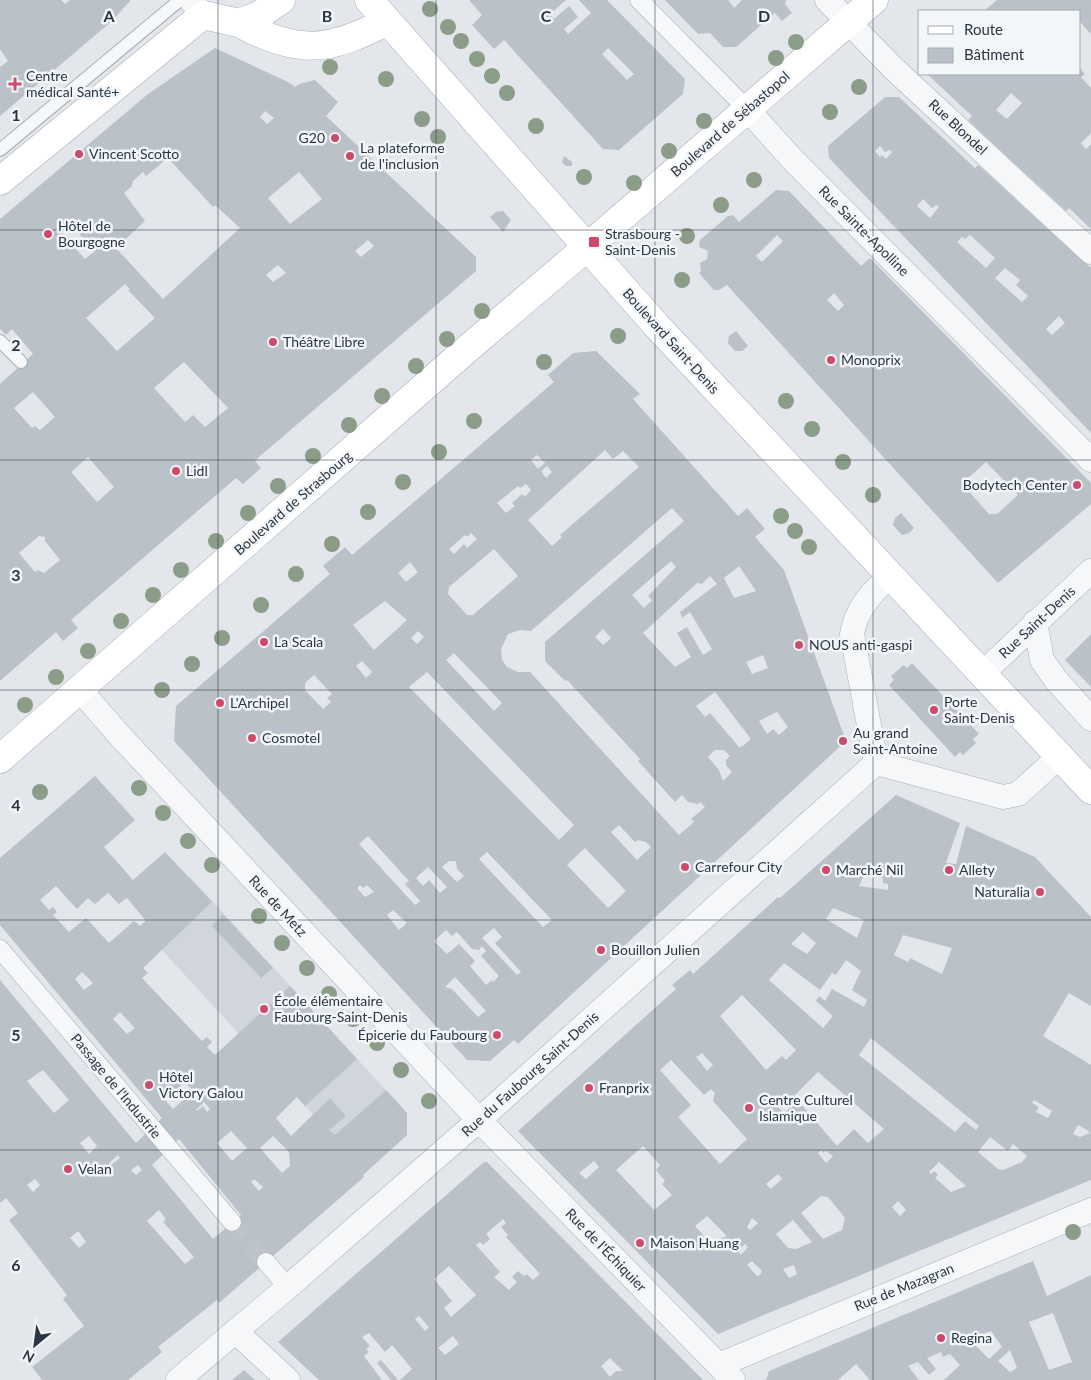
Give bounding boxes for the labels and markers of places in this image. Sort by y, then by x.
place label: Centre médical Santé+ [26,67,119,100]
marker: Centre médical Santé+ [8,77,22,91]
place label: G20 [299,129,325,146]
marker: G20 [329,132,341,144]
place label: La plateforme de l'inclusion [360,139,445,172]
place label: Vincent Scotto [89,145,179,162]
marker: Vincent Scotto [73,148,85,160]
marker: La plateforme de l'inclusion [344,150,356,162]
place label: Hôtel de Bourgogne [58,217,125,250]
place label: Strasbourg - Saint-Denis [605,225,680,258]
marker: Hôtel de Bourgogne [42,228,54,240]
marker: Strasbourg - Saint-Denis [587,235,601,249]
place label: Théâtre Libre [283,333,365,350]
marker: Théâtre Libre [267,336,279,348]
place label: Monoprix [841,351,901,368]
marker: Monoprix [825,354,837,366]
place label: Lidl [186,462,208,479]
marker: Lidl [170,465,182,477]
place label: Bodytech Center [963,476,1067,493]
marker: Bodytech Center [1071,479,1083,491]
place label: La Scala [274,633,323,650]
marker: La Scala [258,636,270,648]
place label: NOUS anti-gaspi [809,636,912,653]
marker: NOUS anti-gaspi [793,639,805,651]
place label: Porte Saint-Denis [944,693,1015,726]
place label: L'Archipel [230,694,289,711]
marker: L'Archipel [214,697,226,709]
marker: Porte Saint-Denis [928,704,940,716]
place label: Au grand Saint-Antoine [853,724,937,757]
place label: Cosmotel [262,729,320,746]
marker: Cosmotel [246,732,258,744]
marker: Au grand Saint-Antoine [837,735,849,747]
place label: Carrefour City [695,858,783,875]
marker: Carrefour City [679,861,691,873]
place label: Marché Nil [836,861,903,878]
place label: Allety [959,861,995,878]
marker: Marché Nil [820,864,832,876]
marker: Allety [943,864,955,876]
place label: Naturalia [974,883,1030,900]
marker: Naturalia [1034,886,1046,898]
place label: Bouillon Julien [611,941,700,958]
marker: Bouillon Julien [595,944,607,956]
place label: École élémentaire Faubourg-Saint-Denis [274,992,408,1025]
marker: École élémentaire Faubourg-Saint-Denis [258,1003,270,1015]
place label: Épicerie du Faubourg [358,1026,487,1043]
marker: Épicerie du Faubourg [491,1029,503,1041]
place label: Hôtel Victory Galou [159,1068,243,1101]
marker: Hôtel Victory Galou [143,1079,155,1091]
place label: Franprix [599,1079,649,1096]
marker: Franprix [583,1082,595,1094]
place label: Centre Culturel Islamique [759,1091,853,1124]
marker: Centre Culturel Islamique [743,1102,755,1114]
place label: Velan [78,1160,112,1177]
marker: Velan [62,1163,74,1175]
place label: Maison Huang [650,1234,739,1251]
marker: Maison Huang [634,1237,646,1249]
place label: Regina [951,1329,992,1346]
marker: Regina [935,1332,947,1344]

